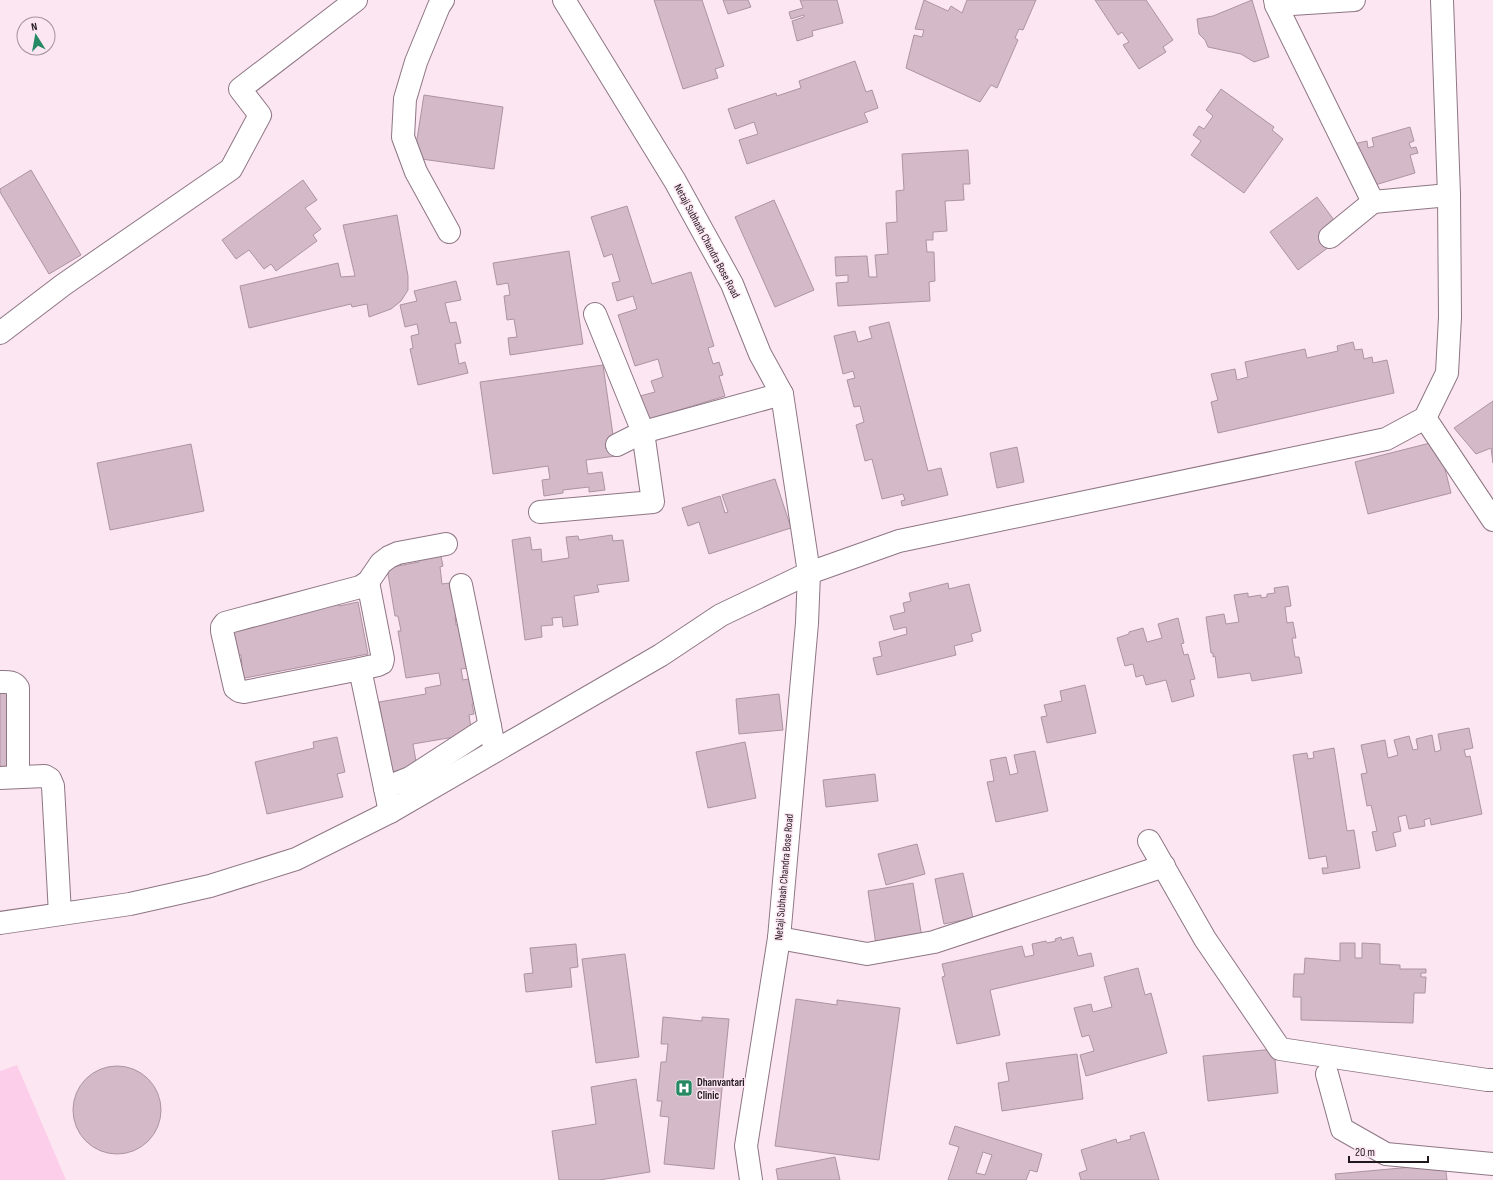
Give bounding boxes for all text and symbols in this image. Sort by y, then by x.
north arrow [16,16,56,56]
text: N [30,20,38,34]
street label: Netaji Subhash Chandra Bose Road [671,182,743,300]
street label: Netaji Subhash Chandra Bose Road [772,813,796,941]
place label: Dhanvantari Clinic [697,1076,745,1102]
hospital icon: Dhanvantari Clinic [674,1078,694,1098]
scale bar [1349,1138,1428,1164]
text: 20 m [1355,1145,1375,1160]

